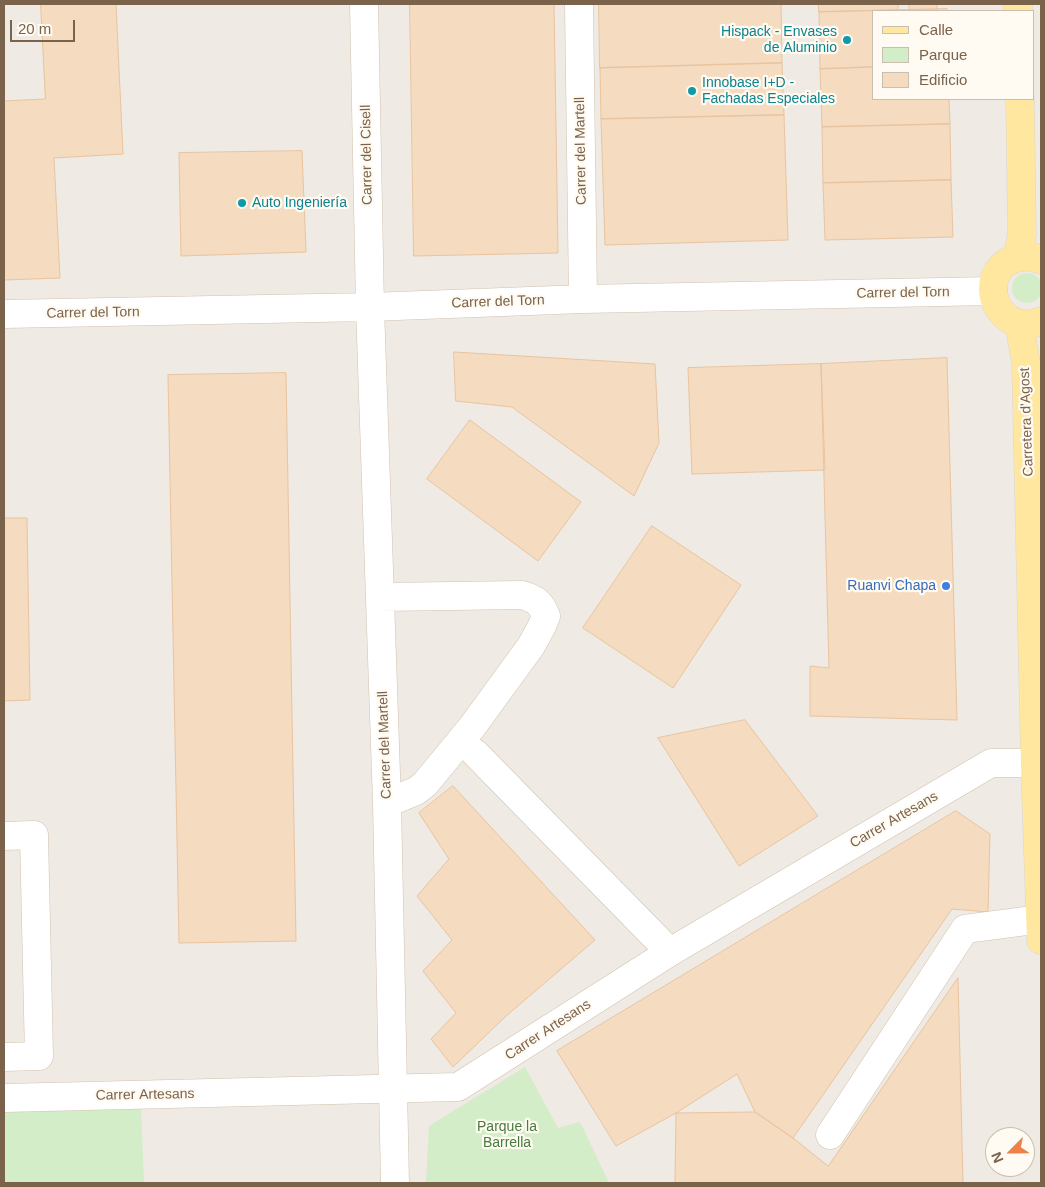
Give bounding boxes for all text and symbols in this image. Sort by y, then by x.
scale bar [12,10,78,42]
legend [872,10,1035,100]
text: 20 m [18,20,51,37]
text: Calle [919,21,953,38]
place label: Hispack - Envases de Aluminio [721,24,837,56]
marker: Hispack - Envases de Aluminio [841,34,853,46]
text: Parque [919,46,967,63]
text: Edificio [919,71,967,88]
place label: Innobase I+D - Fachadas Especiales [702,75,835,108]
marker: Innobase I+D - Fachadas Especiales [686,85,698,97]
street label: Carrer del Martell [572,97,590,205]
street label: Carrer del Cisell [358,105,376,205]
place label: Auto Ingeniería [252,195,347,211]
marker: Auto Ingeniería [236,197,248,209]
street label: Carrer del Torn [856,284,950,302]
street label: Carrer del Torn [451,292,545,312]
street label: Carrer del Torn [46,304,140,322]
street label: Carretera d'Agost [1017,367,1037,477]
place label: Ruanvi Chapa [847,578,936,594]
marker: Ruanvi Chapa [940,580,952,592]
street label: Carrer del Martell [375,691,395,799]
street label: Carrer Artesans [847,788,941,852]
street label: Carrer Artesans [502,996,594,1064]
street label: Carrer Artesans [95,1086,195,1104]
park label: Parque la Barrella [477,1119,537,1152]
north arrow [985,1127,1035,1177]
text: N [988,1150,1006,1165]

